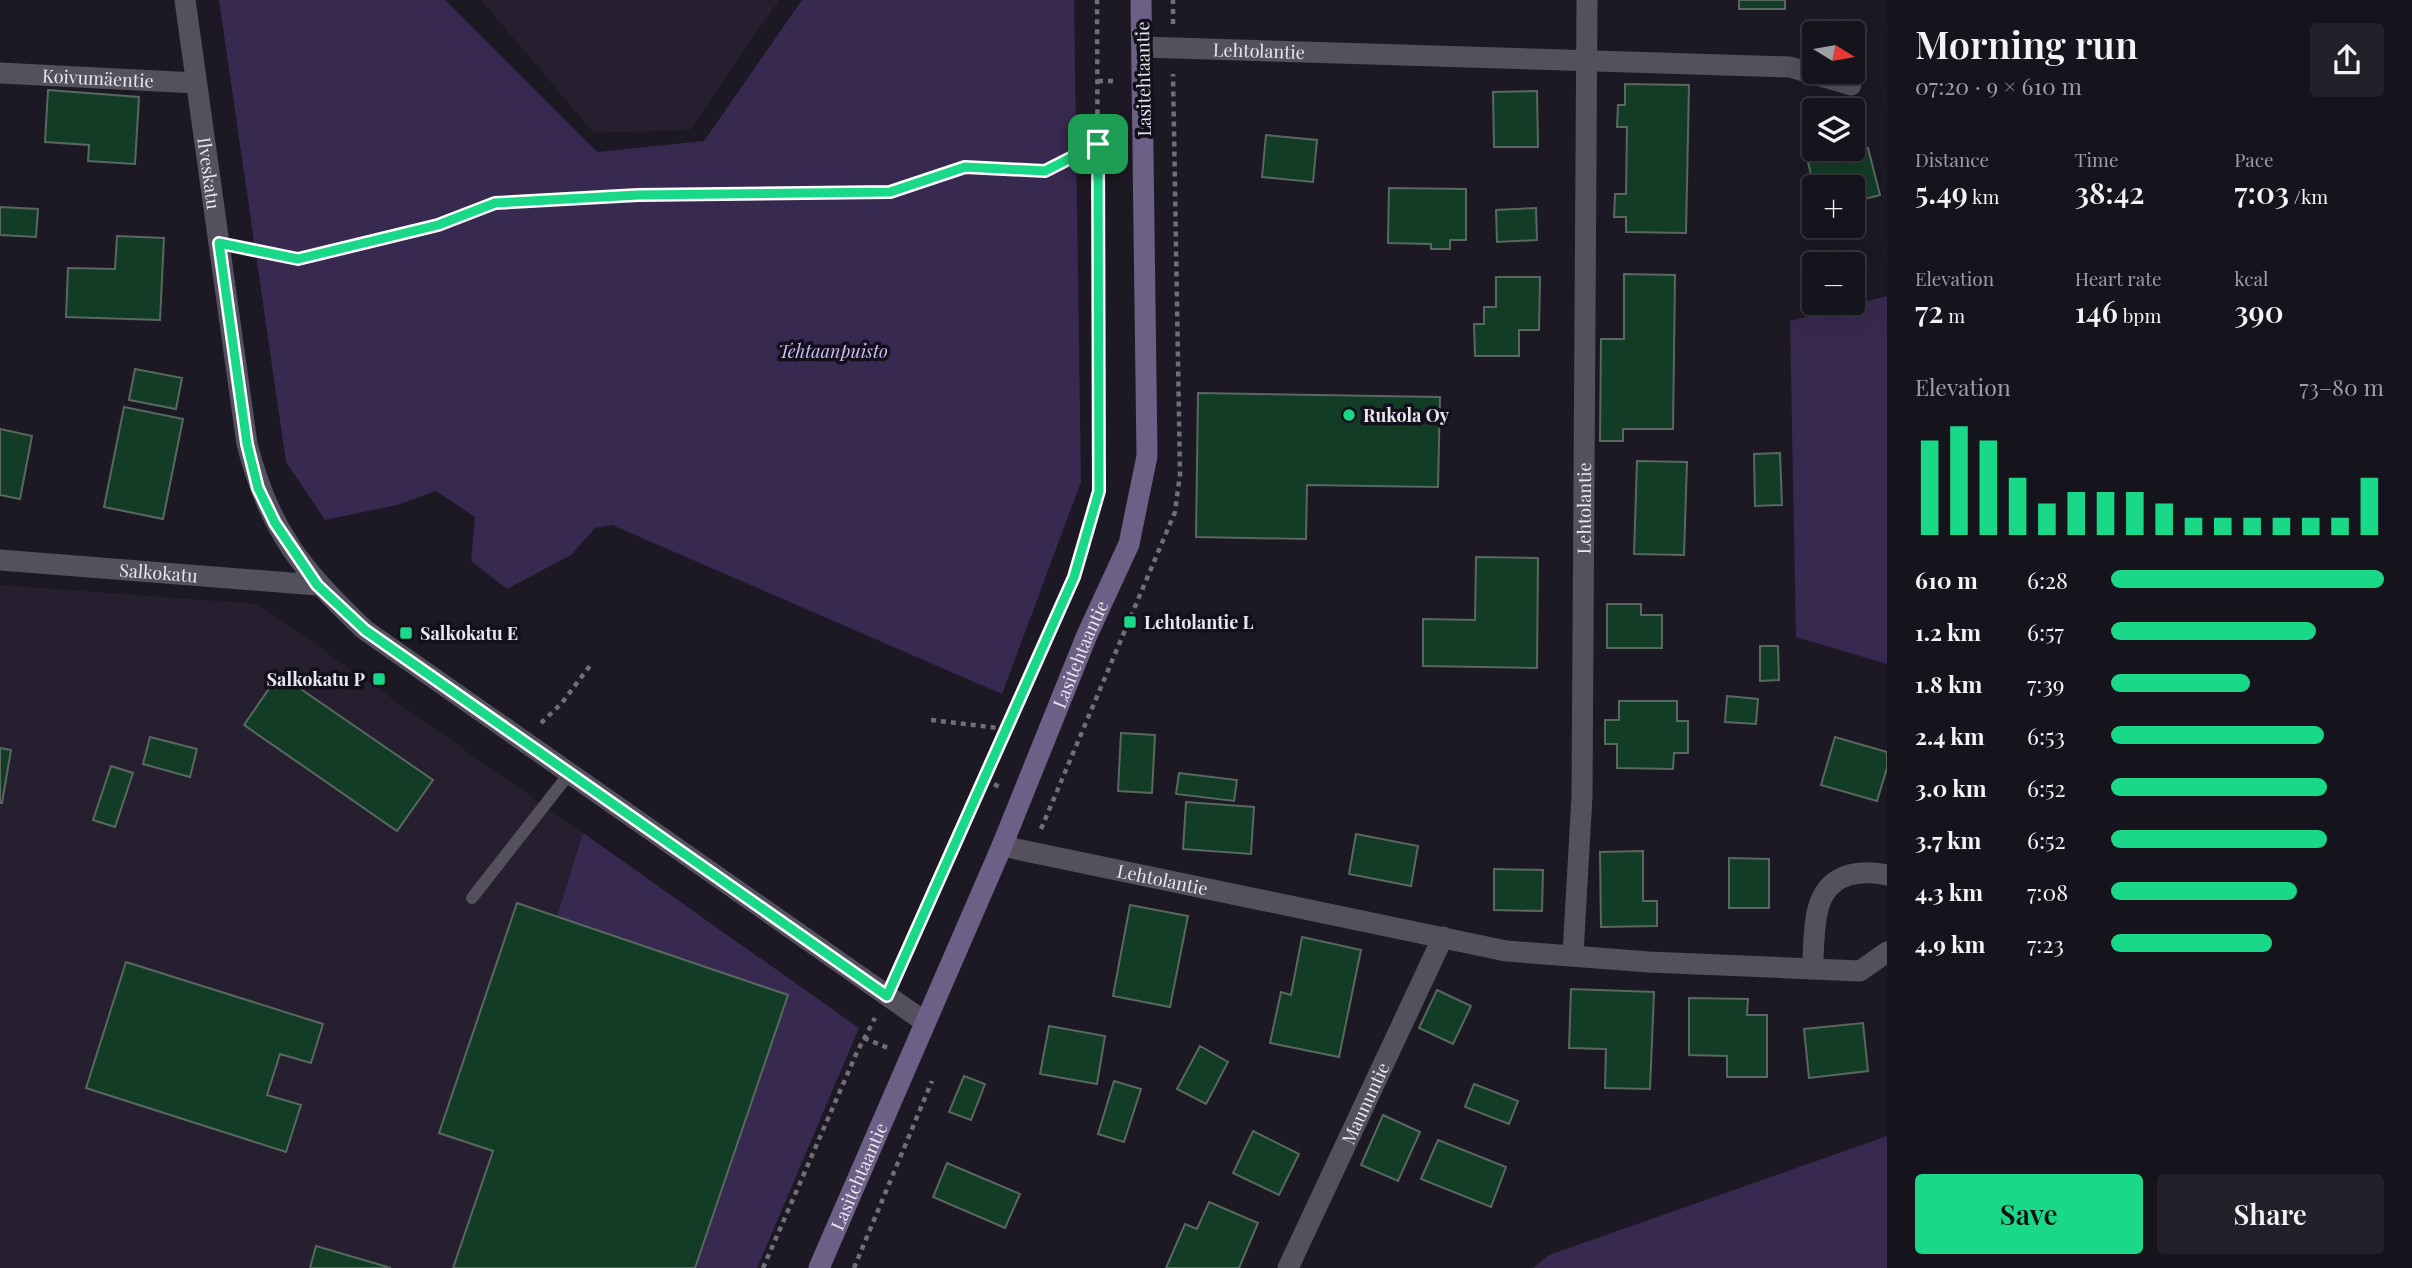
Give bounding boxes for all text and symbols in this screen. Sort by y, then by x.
text: Morning run [1915,18,2138,69]
street label: Lasitehtaantie [1130,21,1156,137]
north arrow [1802,21,1866,84]
map controls [1802,21,1865,315]
button: share [2310,23,2384,97]
street label: Lehtolantie [1213,37,1305,64]
street label: Koivumäentie [41,63,154,93]
text: 07:20 · 9 × 610 m [1915,70,2082,101]
button: layers [1802,98,1865,161]
pin [1068,114,1128,174]
icon: arrive [1079,125,1117,163]
street label: Ilveskatu [192,136,226,211]
text: Distance [1915,146,1989,172]
text: Time [2075,146,2119,172]
text: Pace [2234,146,2274,172]
text: 5.49 [1915,172,1968,212]
text: 38:42 [2075,172,2145,212]
text: 7:03 [2234,172,2289,212]
button: + [1802,175,1865,238]
text: km [1968,183,1999,209]
text: /km [2289,183,2328,209]
button: − [1802,252,1865,315]
text: Elevation [1915,265,1994,291]
text: Heart rate [2075,265,2162,291]
text: kcal [2234,265,2268,291]
text: 72 [1915,291,1943,331]
text: 146 [2075,291,2118,331]
text: 390 [2234,291,2284,331]
text: m [1943,302,1965,328]
text: bpm [2118,302,2161,328]
park label: Tehtaanpuisto [778,339,888,363]
text: Elevation [1915,371,2011,402]
text: 73–80 m [2299,371,2384,402]
place label: Rukola Oy [1363,403,1450,427]
marker: Rukola Oy [1341,407,1357,423]
street label: Lehtolantie [1572,462,1596,554]
street label: Salkokatu [118,557,199,588]
text: 610 m [1915,564,1978,595]
text: 6:28 [2027,564,2068,595]
street label: Lasitehtaantie [1047,596,1113,712]
place label: Lehtolantie L [1144,610,1254,634]
marker: Lehtolantie L [1122,614,1138,630]
text: 1.2 km [1915,616,1981,647]
text: 6:57 [2027,616,2064,647]
place label: Salkokatu E [420,621,518,645]
marker: Salkokatu E [398,625,414,641]
place label: Salkokatu P [267,667,365,691]
text: 1.8 km [1915,668,1982,699]
text: 7:39 [2027,668,2065,699]
marker: Salkokatu P [371,671,387,687]
text: 2.4 km [1915,720,1985,751]
text: 6:53 [2027,720,2065,751]
text: 3.0 km [1915,772,1987,803]
text: 6:52 [2027,772,2066,803]
text: 3.7 km [1915,824,1981,855]
text: 6:52 [2027,824,2066,855]
street label: Lehtolantie [1115,858,1210,901]
text: 4.3 km [1915,876,1983,907]
text: 7:08 [2027,876,2068,907]
text: 4.9 km [1915,928,1985,959]
text: 7:23 [2027,928,2064,959]
street label: Maununtie [1336,1058,1395,1148]
street label: Lasitehtaantie [825,1119,893,1234]
button: Save [1915,1174,2143,1254]
button: Share [2157,1174,2384,1254]

